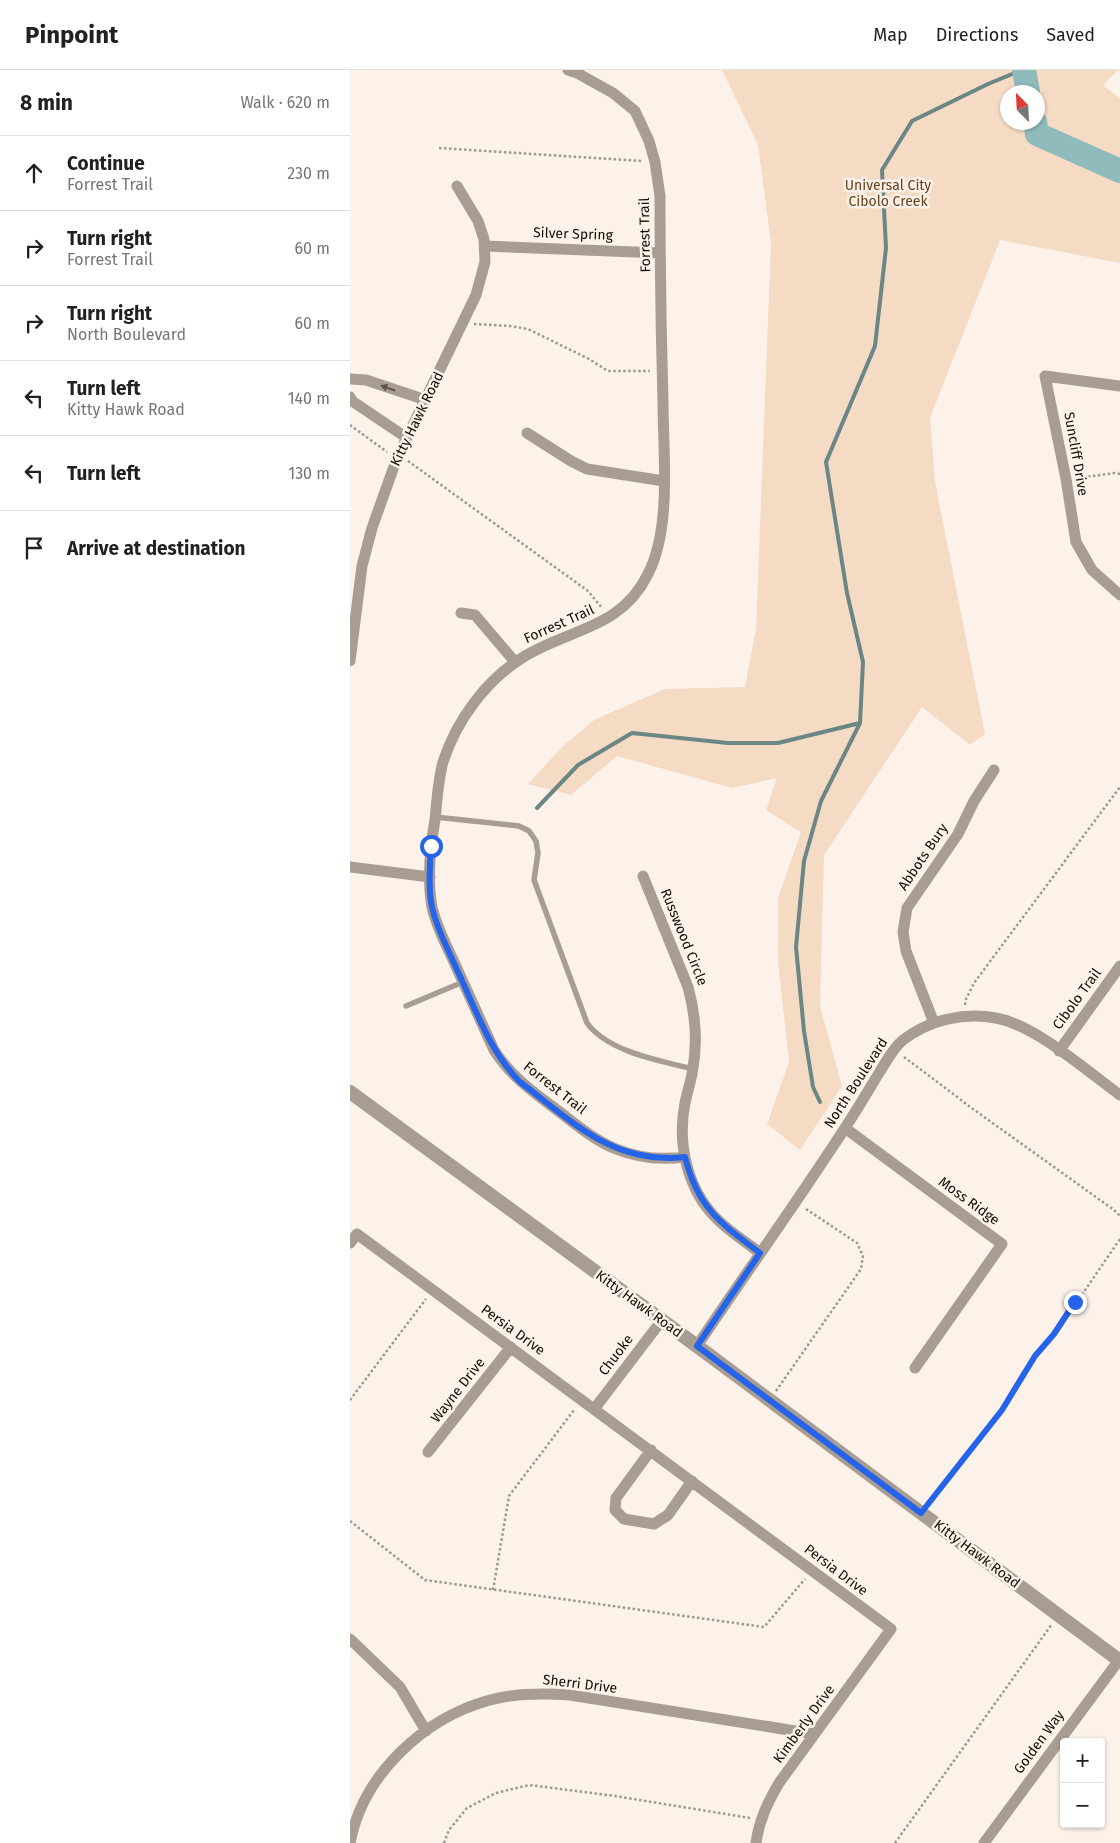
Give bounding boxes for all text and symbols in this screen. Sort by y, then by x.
text: Pinpoint [25,21,118,49]
text: Map [873,24,908,46]
text: Directions [936,24,1018,46]
text: Saved [1046,24,1095,46]
north arrow [1000,85,1045,130]
text: 8 min [20,90,73,116]
text: Walk · 620 m [240,93,330,112]
text: Continue [67,152,145,175]
icon: ahead [20,159,48,187]
text: 230 m [287,164,330,183]
text: Forrest Trail [67,175,153,194]
park label: Universal City Cibolo Creek [845,177,931,210]
street label: Forrest Trail [636,197,654,273]
street label: Silver Spring [533,224,614,244]
text: Turn right [67,227,152,250]
icon: right [20,234,48,262]
text: 60 m [295,239,330,258]
text: Forrest Trail [67,250,153,269]
text: Turn right [67,302,152,325]
icon: right [20,309,48,337]
text: 60 m [295,314,330,333]
text: North Boulevard [67,325,186,344]
street label: Kitty Hawk Road [387,369,447,469]
text: Turn left [67,377,141,400]
icon: left [20,384,48,412]
one-way arrow [380,384,395,392]
text: 140 m [288,389,330,408]
text: Kitty Hawk Road [67,400,185,419]
street label: Suncliff Drive [1060,411,1092,497]
icon: left [20,459,48,487]
text: Turn left [67,462,141,485]
text: 130 m [288,464,330,483]
icon: arrive [20,534,48,562]
text: Arrive at destination [67,537,246,560]
street label: Forrest Trail [521,601,597,647]
street label: Abbots Bury [894,820,952,894]
route start [420,835,443,858]
street label: Russwood Circle [657,886,711,988]
street label: Cibolo Trail [1049,965,1105,1033]
street label: North Boulevard [820,1035,892,1131]
street label: Forrest Trail [520,1058,590,1118]
street label: Moss Ridge [935,1173,1003,1229]
street label: Kitty Hawk Road [592,1267,686,1341]
route end [1064,1291,1087,1314]
street label: Persia Drive [478,1301,548,1359]
street label: Chuoke [595,1331,637,1379]
street label: Wayne Drive [427,1354,489,1426]
street label: Kitty Hawk Road [931,1516,1023,1592]
street label: Persia Drive [801,1541,871,1599]
street label: Sherri Drive [542,1671,618,1697]
street label: Kimberly Drive [770,1681,838,1767]
street label: Golden Way [1010,1707,1068,1777]
map controls [1060,1738,1105,1828]
button: + [1060,1738,1105,1783]
button: − [1060,1783,1105,1828]

